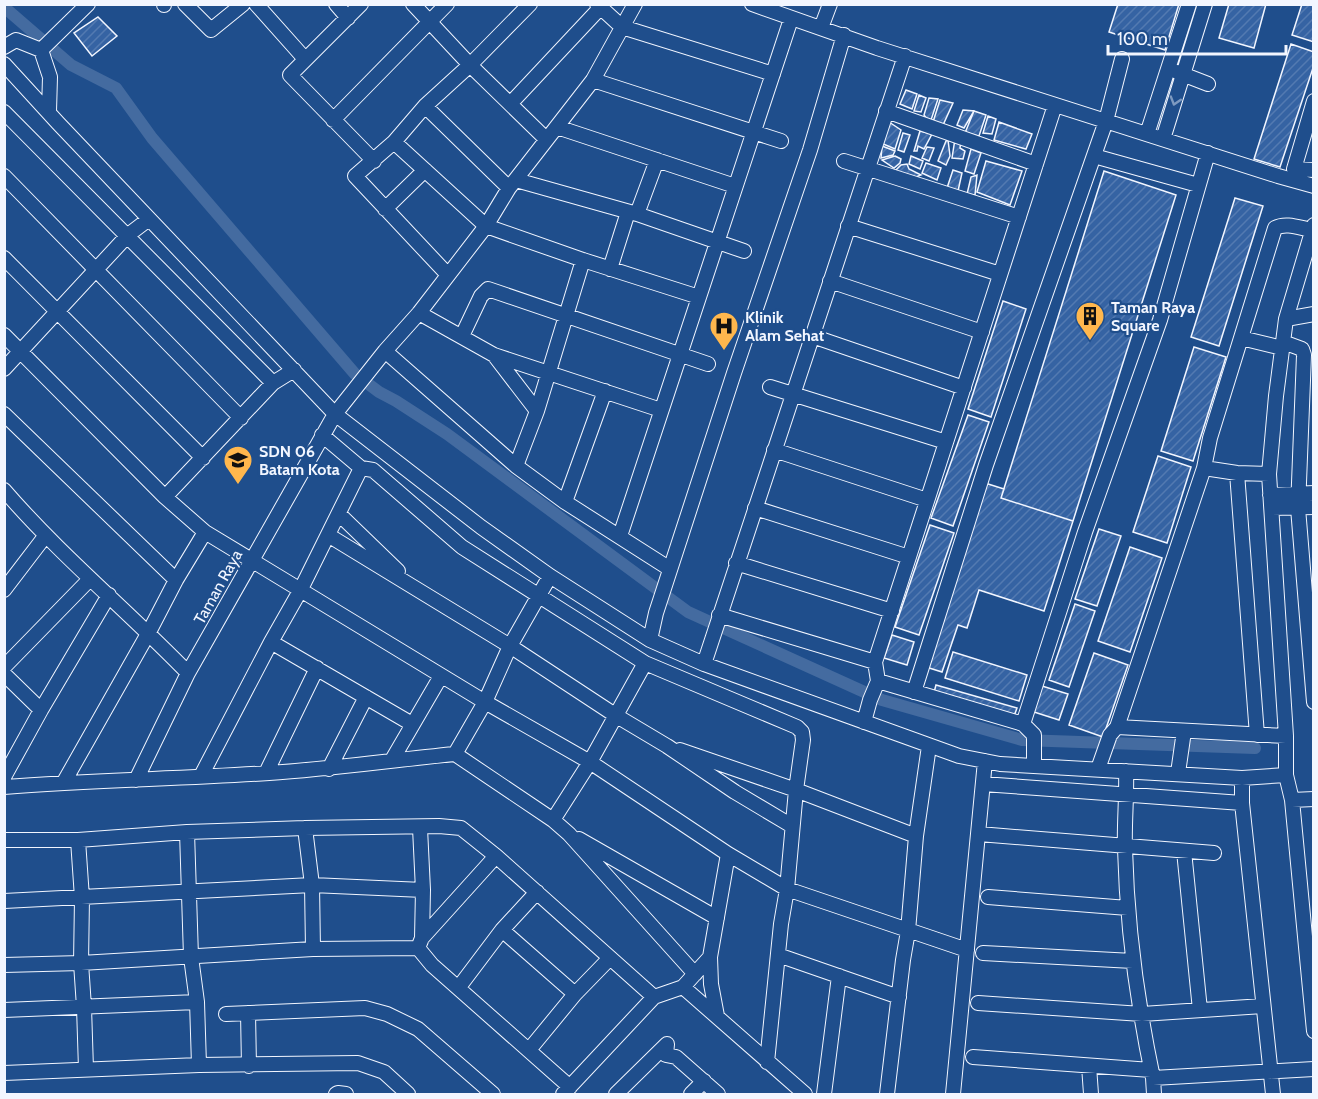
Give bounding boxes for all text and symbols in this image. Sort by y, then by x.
scale bar [1108,18,1286,56]
text: 100 m [1117,28,1168,50]
one-way arrow [1170,95,1182,106]
place label: Taman Raya Square [1111,298,1195,335]
building icon: Taman Raya Square [1074,300,1106,342]
place label: Klinik Alam Sehat [745,308,825,345]
hospital icon: Klinik Alam Sehat [708,310,740,352]
place label: SDN 06 Batam Kota [259,442,340,479]
school or university icon: SDN 06 Batam Kota [222,444,254,486]
street label: Taman Raya [190,546,246,628]

